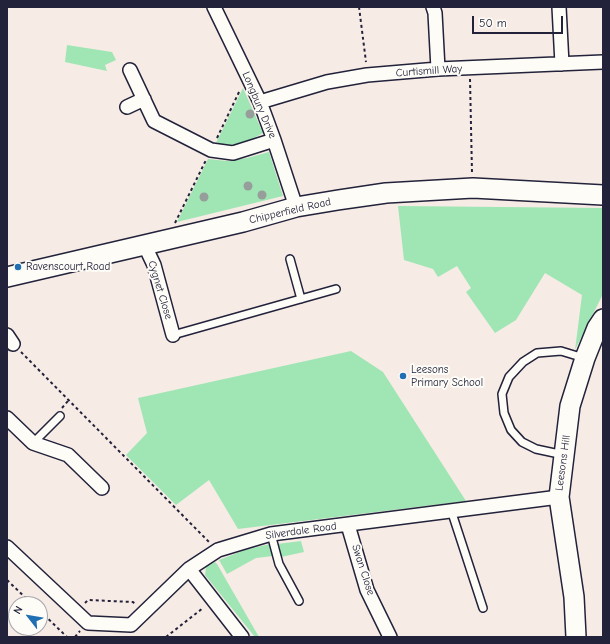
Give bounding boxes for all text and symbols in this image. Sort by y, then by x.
scale bar [474,8,565,34]
text: 50 m [479,16,507,30]
street label: Curtismill Way [395,62,463,80]
street label: Longbury Drive [239,70,279,140]
street label: Chipperfield Road [248,195,332,227]
street label: Cygnet Close [145,259,175,321]
place label: Ravenscourt Road [26,260,110,274]
marker: Ravenscourt Road [13,262,23,272]
place label: Leesons Primary School [411,363,483,389]
marker: Leesons Primary School [398,371,408,381]
street label: Leesons Hill [553,434,573,492]
street label: Silverdale Road [265,519,337,543]
street label: Swan Close [349,543,377,597]
north arrow [8,596,48,636]
text: N [11,604,26,617]

